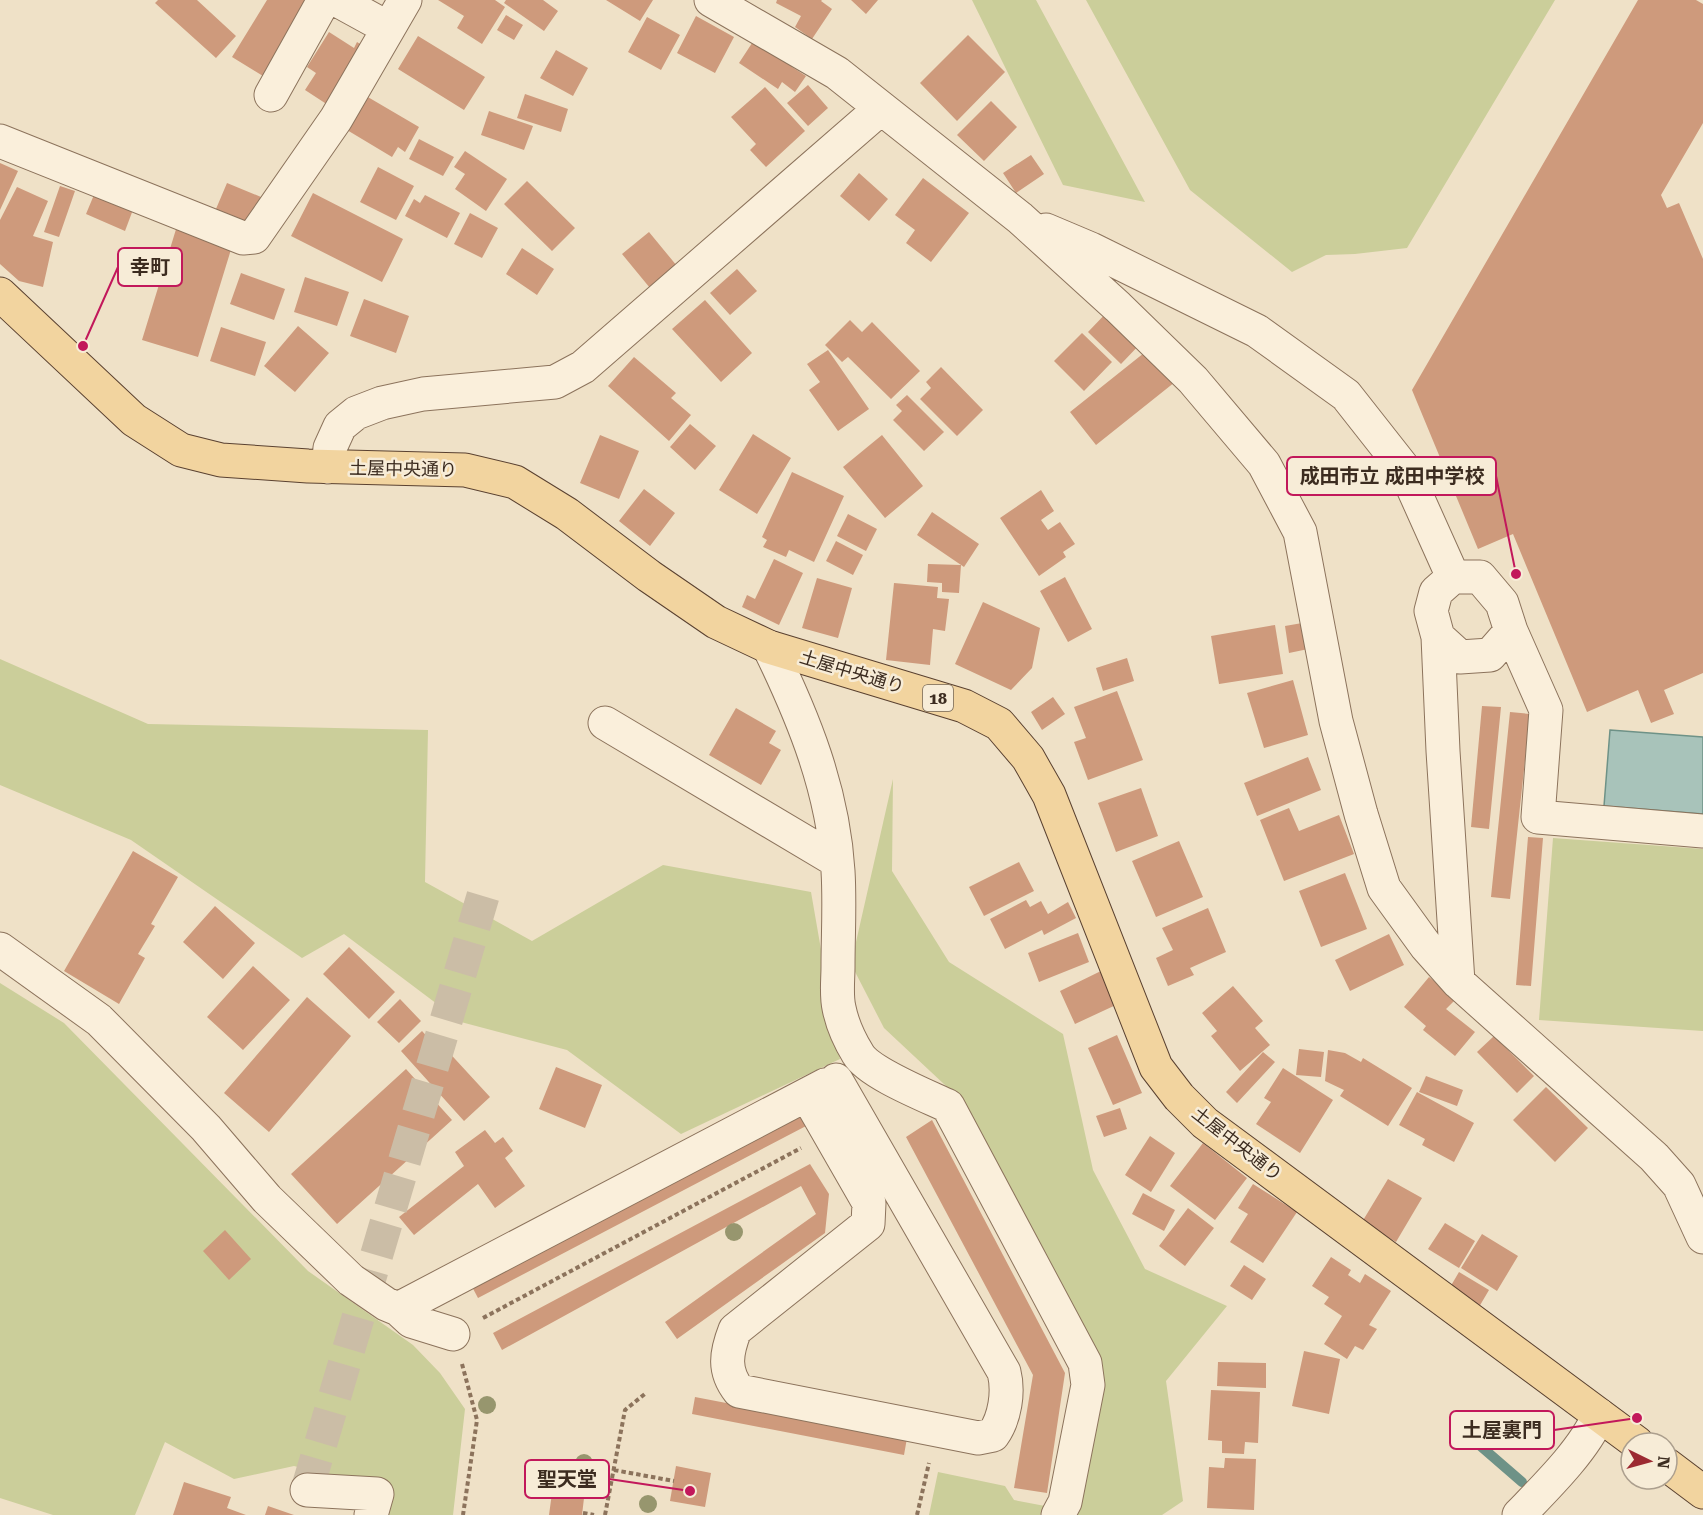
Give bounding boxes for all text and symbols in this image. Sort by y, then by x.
callout: 幸町 [118,248,182,286]
text: 幸町 [130,255,170,279]
street label: 土屋中央通り [349,457,457,480]
callout: 成田市立 成田中学校 [1287,457,1496,495]
text: 成田市立 成田中学校 [1299,464,1485,488]
street label: 土屋中央通り [797,646,907,697]
road number: 18 [923,685,953,711]
street label: 土屋中央通り [1188,1102,1286,1185]
callout: 土屋裏門 [1450,1411,1554,1449]
text: 土屋裏門 [1462,1418,1542,1442]
north arrow [1619,1431,1679,1491]
text: N [1653,1455,1673,1469]
callout: 聖天堂 [525,1460,609,1498]
text: 聖天堂 [537,1467,597,1491]

